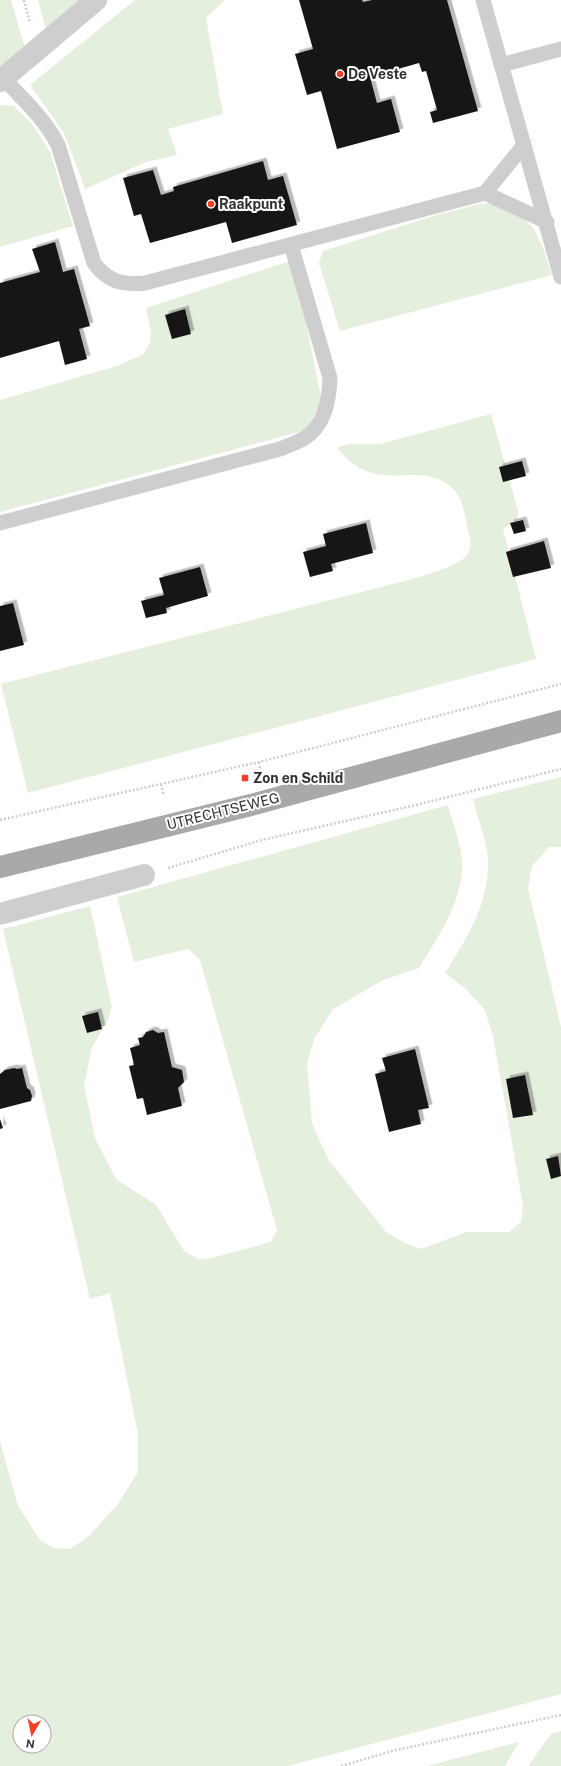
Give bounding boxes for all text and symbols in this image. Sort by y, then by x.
place label: De Veste [348,66,407,82]
marker: De Veste [335,69,345,79]
place label: Raakpunt [219,196,283,212]
marker: Raakpunt [206,199,216,209]
place label: Zon en Schild [253,770,343,786]
marker: Zon en Schild [240,773,250,783]
street label: UTRECHTSEWEG [165,789,281,833]
north arrow [12,1714,52,1754]
text: N [25,1737,36,1750]

